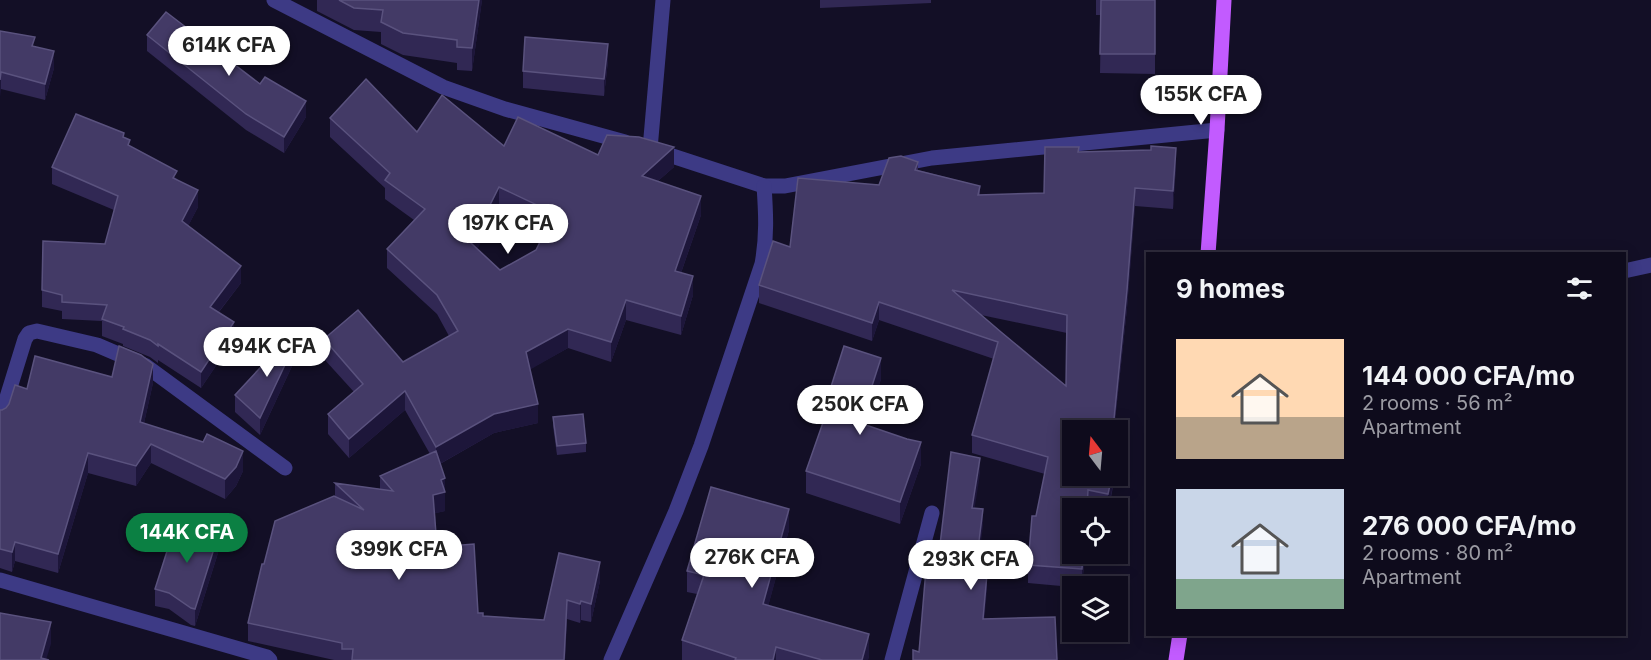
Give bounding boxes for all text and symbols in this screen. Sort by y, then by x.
pin: 614K CFA [167,26,291,77]
text: 614K CFA [182,33,276,57]
pin: 155K CFA [1139,75,1263,126]
text: 155K CFA [1155,82,1247,106]
pin: 197K CFA [446,204,570,255]
text: 197K CFA [462,211,554,235]
icon: filters [1563,272,1596,305]
text: 9 homes [1176,273,1285,304]
pin: 494K CFA [205,327,329,378]
text: 494K CFA [218,334,316,358]
text: 144 000 CFA/mo [1362,360,1575,391]
icon: home [1224,363,1296,435]
pin: 250K CFA [798,385,922,436]
text: 2 rooms · 56 m² [1362,391,1513,415]
text: 250K CFA [811,392,909,416]
text: Apartment [1362,415,1461,439]
north arrow [1062,420,1128,486]
map controls [1062,420,1128,642]
button: locate [1062,498,1128,564]
text: 276 000 CFA/mo [1362,510,1577,541]
pin: 144K CFA [125,513,249,564]
icon: home [1224,513,1296,585]
text: 144K CFA [140,520,234,544]
pin: 399K CFA [337,530,461,581]
text: 399K CFA [350,537,448,561]
pin: 276K CFA [690,538,814,589]
pin: 293K CFA [909,540,1033,591]
text: 2 rooms · 80 m² [1362,541,1513,565]
text: 276K CFA [704,545,800,569]
text: 293K CFA [922,547,1020,571]
text: Apartment [1362,565,1461,589]
button: layers [1062,576,1128,642]

